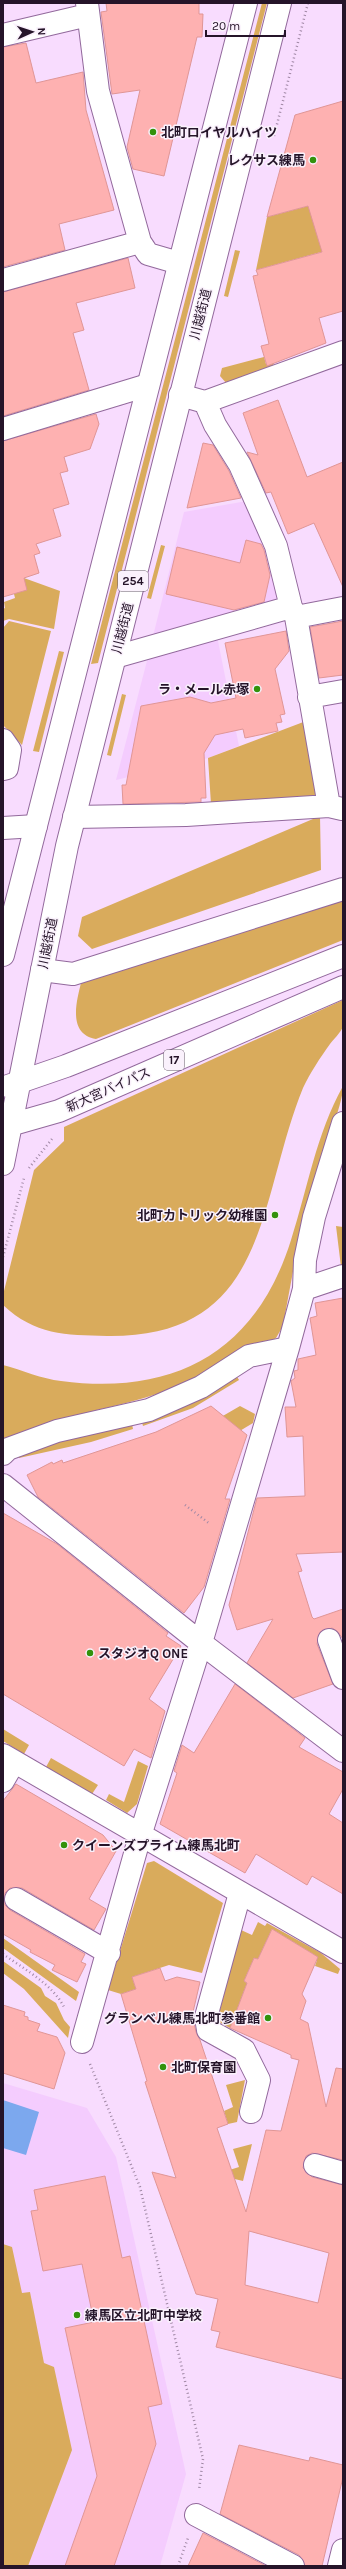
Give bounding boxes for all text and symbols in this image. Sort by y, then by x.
north arrow [12,12,52,52]
scale bar [206,12,285,38]
text: 20 m [212,19,240,33]
text: N [35,27,48,36]
place label: 北町ロイヤルハイツ [161,125,277,140]
marker: 北町ロイヤルハイツ [148,127,158,137]
place label: レクサス練馬 [227,153,305,168]
marker: レクサス練馬 [308,155,318,165]
street label: 川越街道 [187,287,214,341]
road number: 254 [118,571,148,591]
street label: 川越街道 [109,601,136,655]
place label: ラ・メール赤塚 [158,682,249,697]
marker: ラ・メール赤塚 [252,684,262,694]
street label: 川越街道 [35,916,60,970]
road number: 17 [164,1050,184,1070]
street label: 新大宮バイパス [64,1064,153,1115]
place label: 北町カトリック幼稚園 [137,1208,267,1223]
marker: 北町カトリック幼稚園 [270,1210,280,1220]
place label: スタジオQ ONE [98,1646,188,1661]
marker: スタジオQ ONE [85,1648,95,1658]
place label: クイーンズプライム練馬北町 [72,1838,240,1853]
marker: クイーンズプライム練馬北町 [59,1840,69,1850]
place label: グランベル練馬北町参番館 [104,2011,260,2026]
marker: グランベル練馬北町参番館 [263,2013,273,2023]
place label: 北町保育園 [171,2060,236,2075]
marker: 北町保育園 [158,2062,168,2072]
place label: 練馬区立北町中学校 [84,2308,202,2323]
marker: 練馬区立北町中学校 [72,2310,82,2320]

